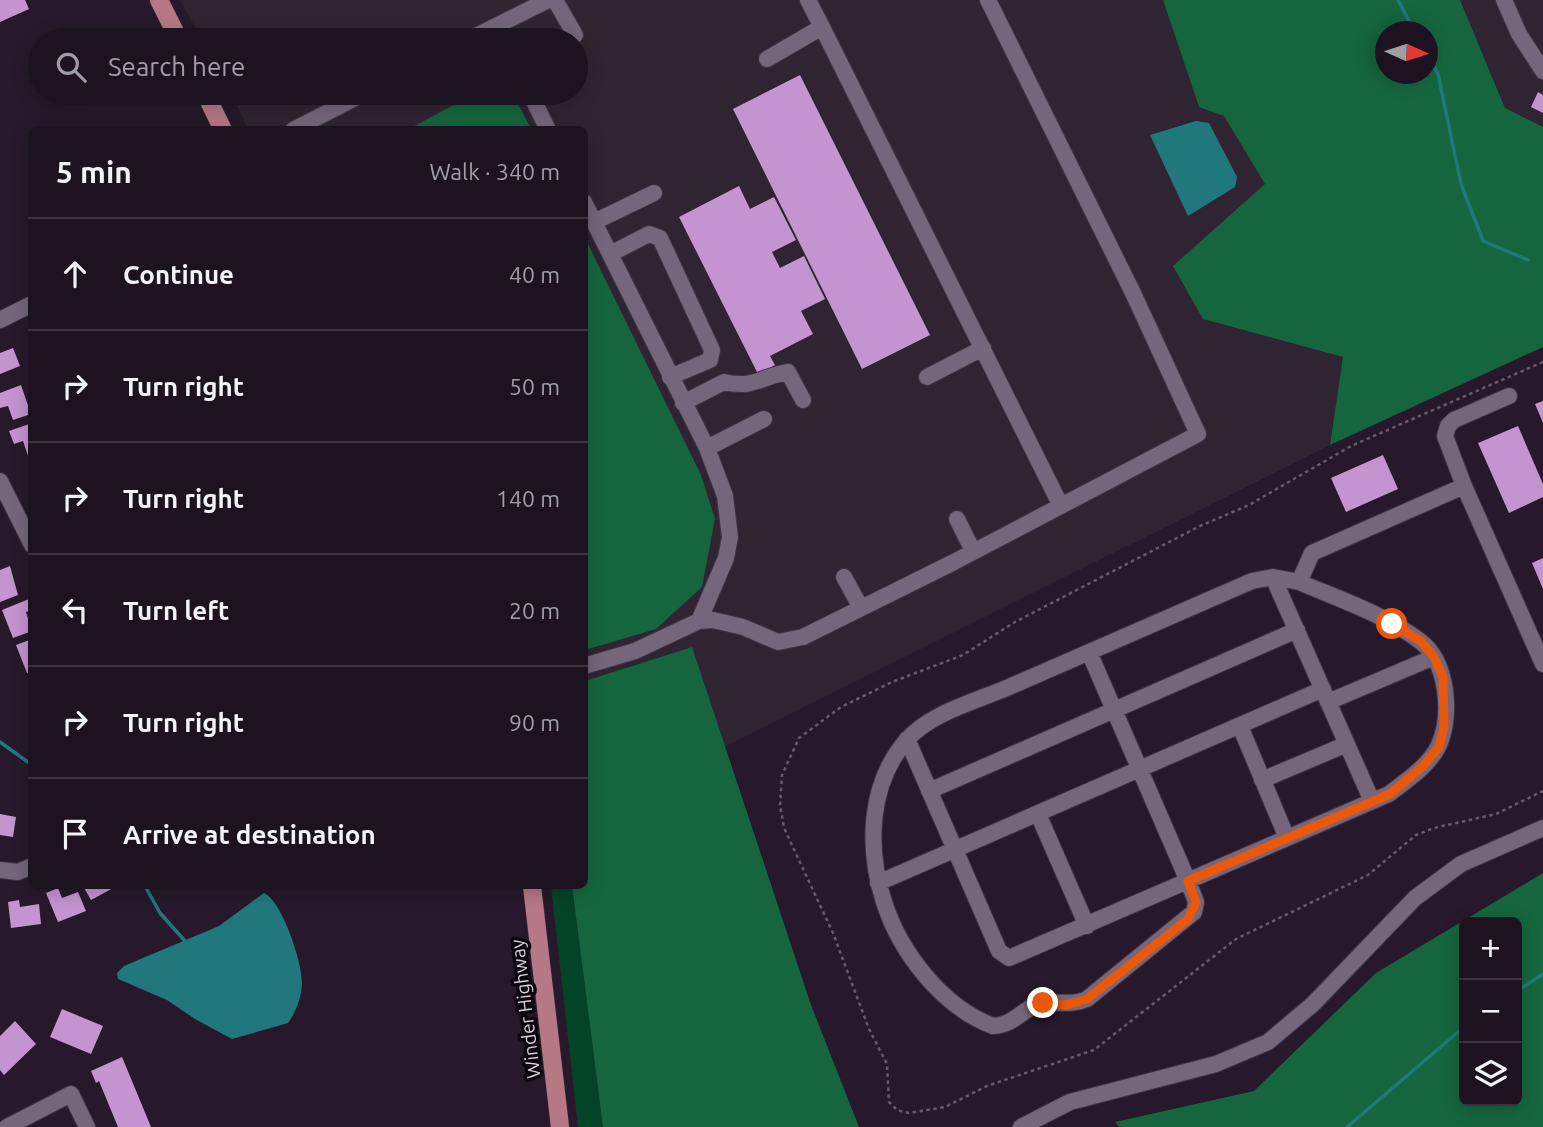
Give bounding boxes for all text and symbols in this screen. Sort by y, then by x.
north arrow [1375,21,1438,84]
search box [28,28,588,105]
icon: search [52,48,90,86]
text: Search here [108,52,245,81]
text: 5 min [56,155,132,189]
text: Walk · 340 m [429,159,560,184]
icon: ahead [56,255,94,293]
text: Continue [123,260,234,289]
text: 40 m [509,262,560,287]
icon: right [56,367,94,405]
text: Turn right [123,372,244,401]
text: 50 m [509,374,560,399]
icon: right [56,479,94,517]
text: Turn right [123,484,244,513]
text: 140 m [496,486,560,511]
icon: left [56,591,94,629]
text: Turn left [123,596,229,625]
text: 20 m [509,598,560,623]
route start [1376,608,1407,639]
icon: right [56,703,94,741]
text: Turn right [123,708,244,737]
text: 90 m [509,710,560,735]
icon: arrive [56,815,94,853]
text: Arrive at destination [123,820,376,849]
map controls [1459,917,1522,1106]
button: + [1459,917,1522,980]
street label: Winder Highway [506,938,544,1080]
button: − [1459,980,1522,1043]
route end [1027,987,1058,1018]
button: layers [1459,1043,1522,1106]

